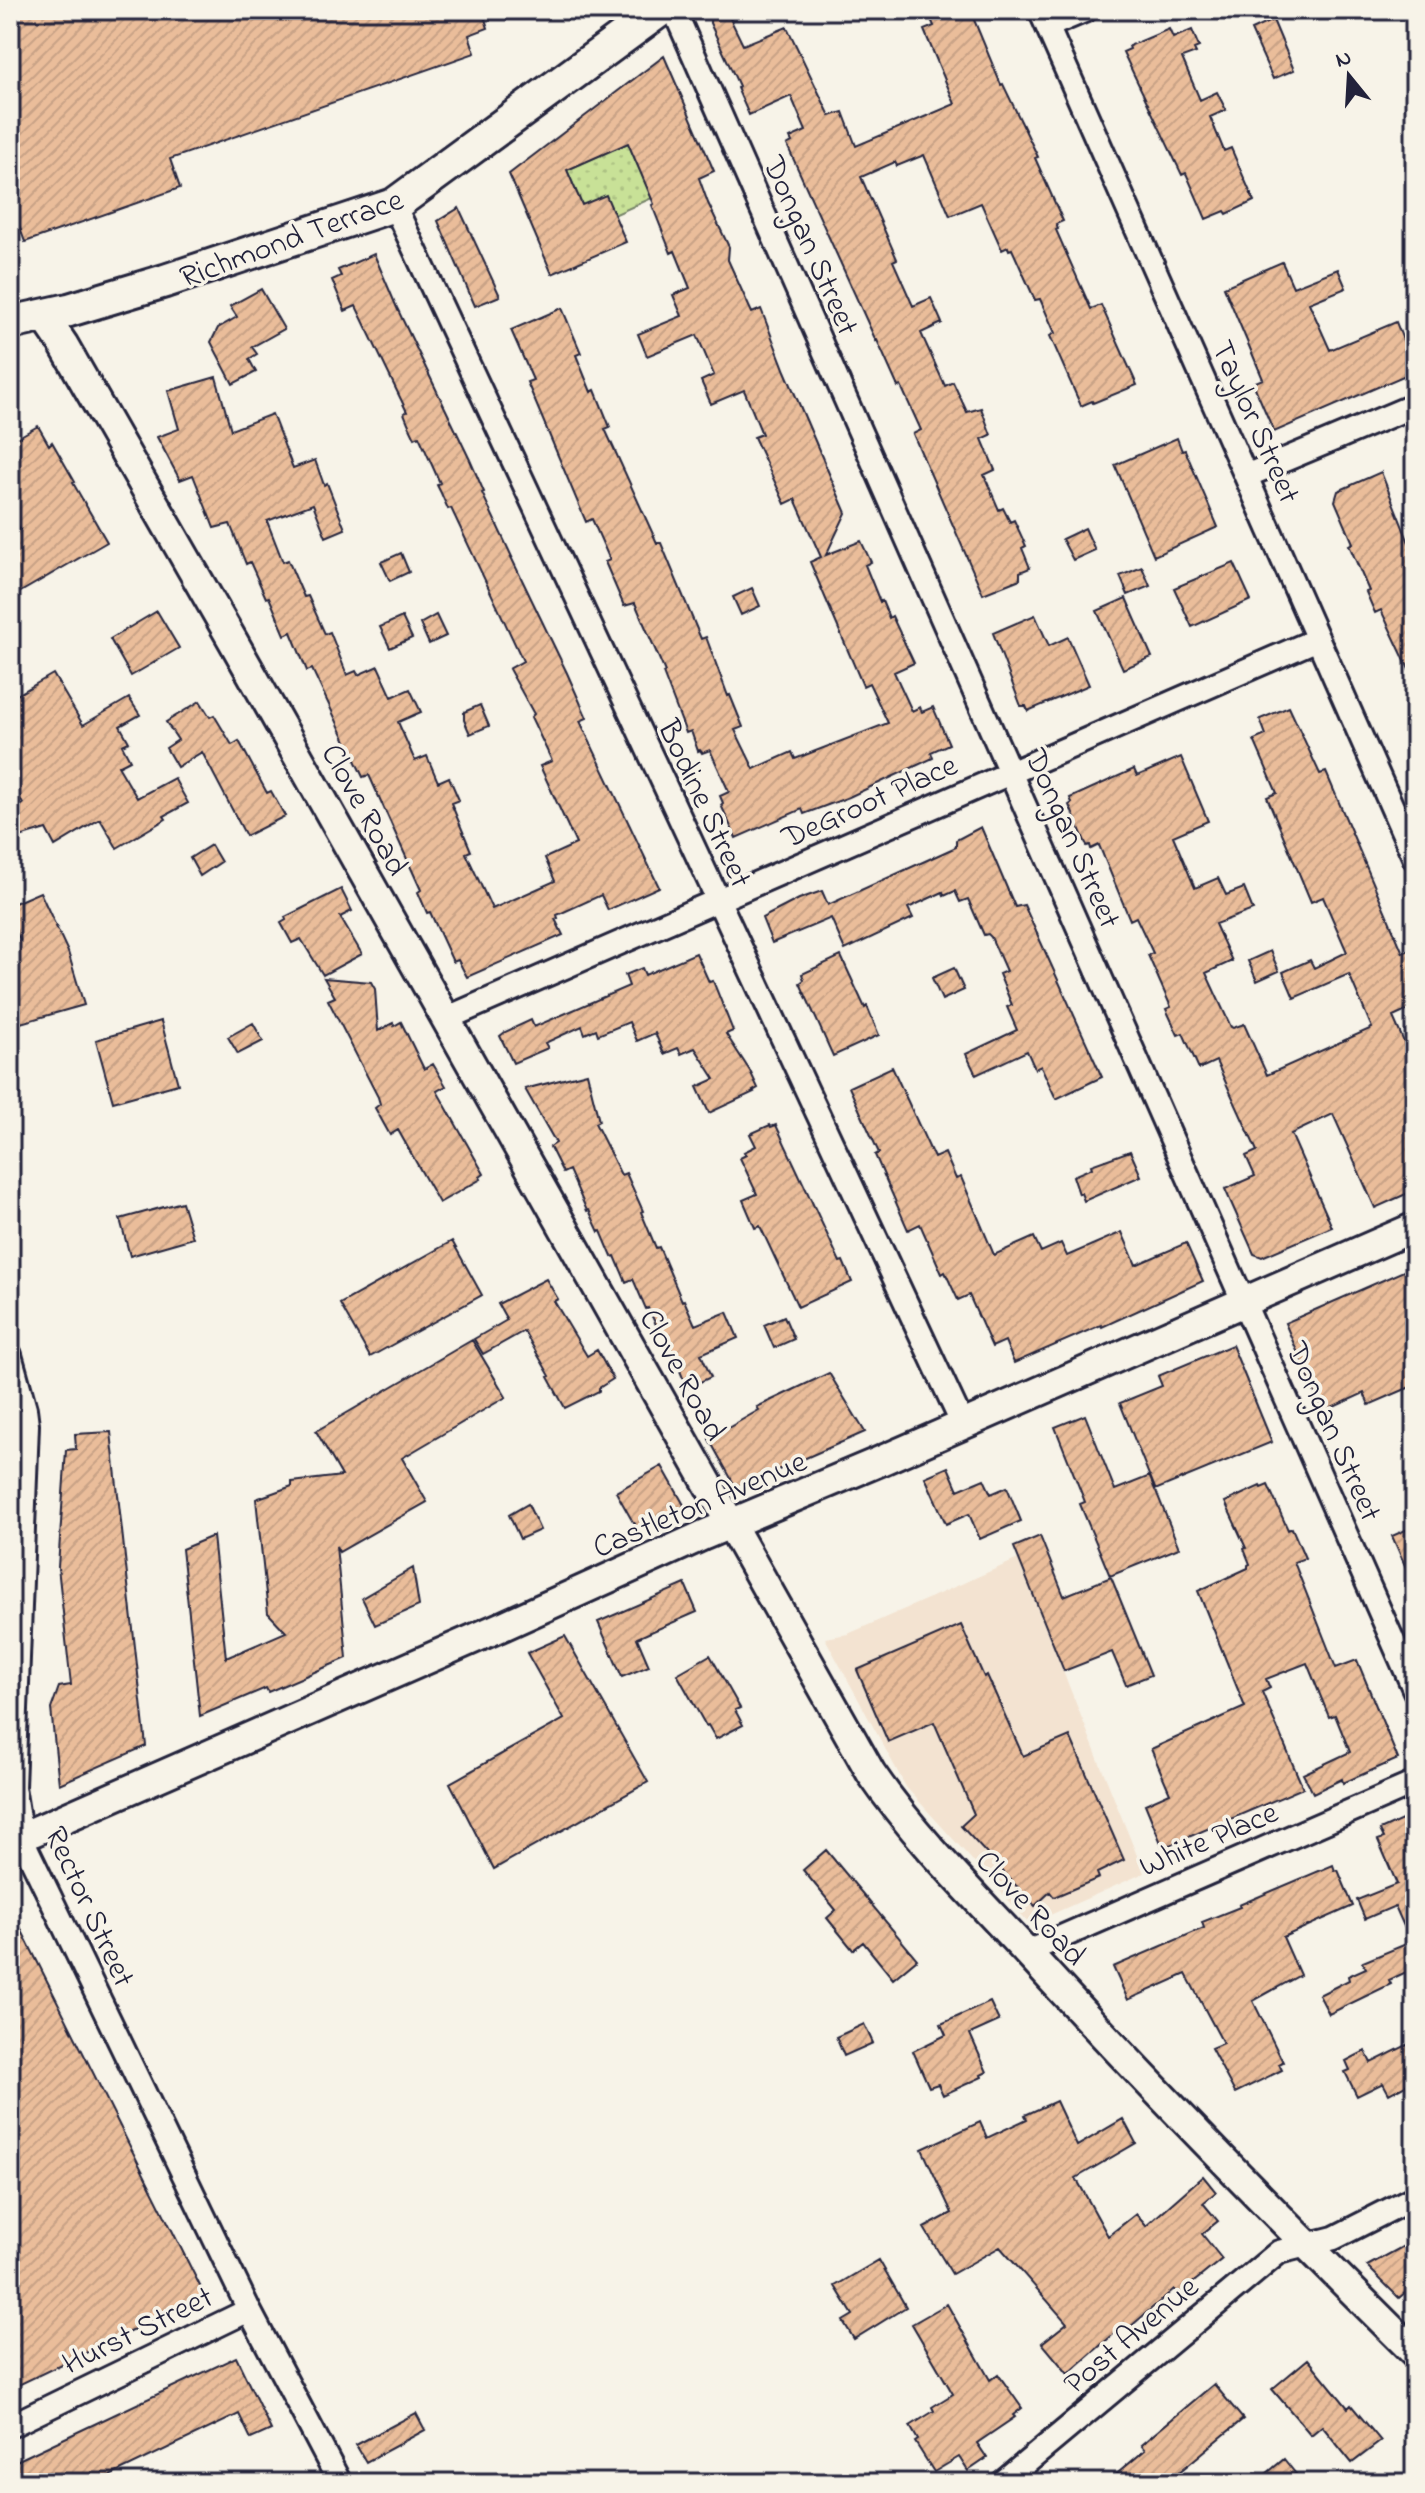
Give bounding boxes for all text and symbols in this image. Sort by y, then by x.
north arrow [1309,36,1389,116]
text: N [1332,42,1356,77]
street label: Dongan Street [748,148,869,344]
street label: Richmond Terrace [174,178,411,302]
street label: Taylor Street [1197,333,1311,512]
street label: Bodine Street [643,712,762,897]
street label: Clove Road [307,736,419,885]
street label: Dongan Street [1010,741,1131,937]
street label: DeGroot Place [774,743,966,863]
street label: Clove Road [625,1301,737,1450]
street label: Dongan Street [1271,1334,1392,1530]
street label: Castleton Avenue [586,1440,815,1572]
street label: White Place [1133,1791,1287,1892]
street label: Rector Street [30,1820,146,1996]
street label: Clove Road [963,1840,1096,1978]
street label: Post Avenue [1054,2266,1211,2407]
street label: Hurst Street [55,2275,222,2389]

